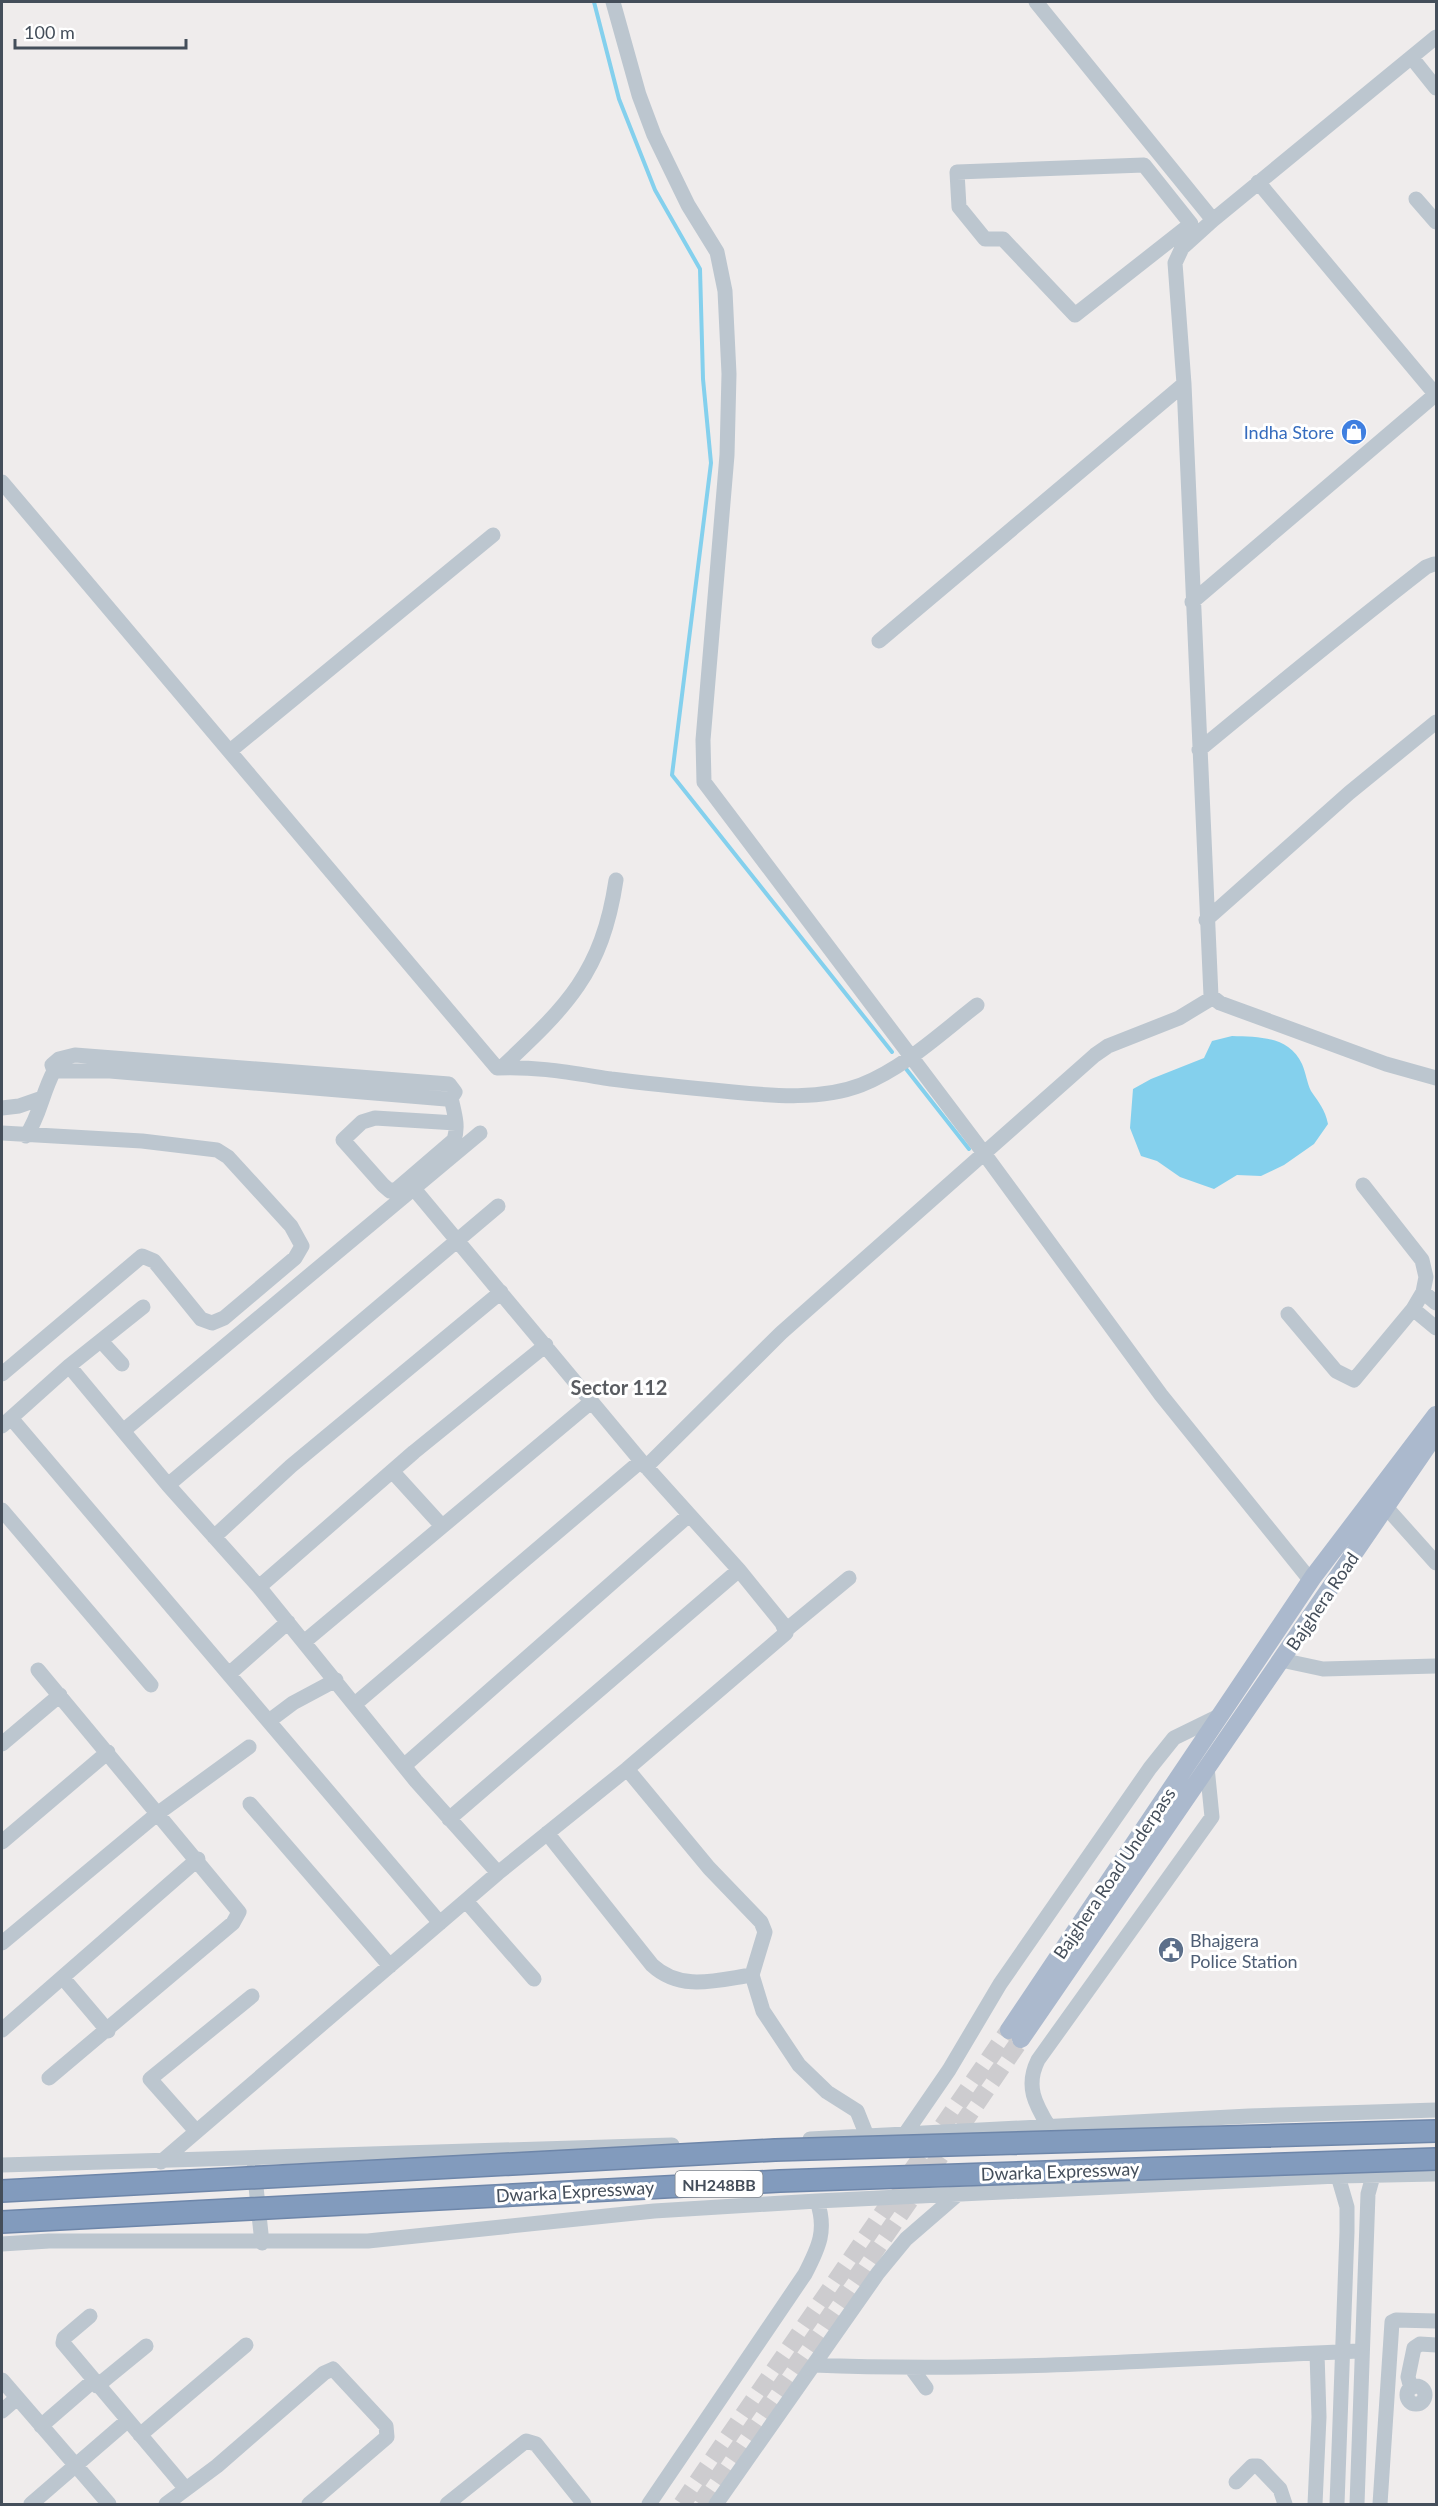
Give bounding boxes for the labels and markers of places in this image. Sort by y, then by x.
shop icon: Indha Store [1339,417,1369,447]
place label: Indha Store [1244,421,1334,443]
place label: Bhajgera Police Station [1190,1929,1298,1972]
public building icon: Bhajgera Police Station [1156,1935,1186,1965]

